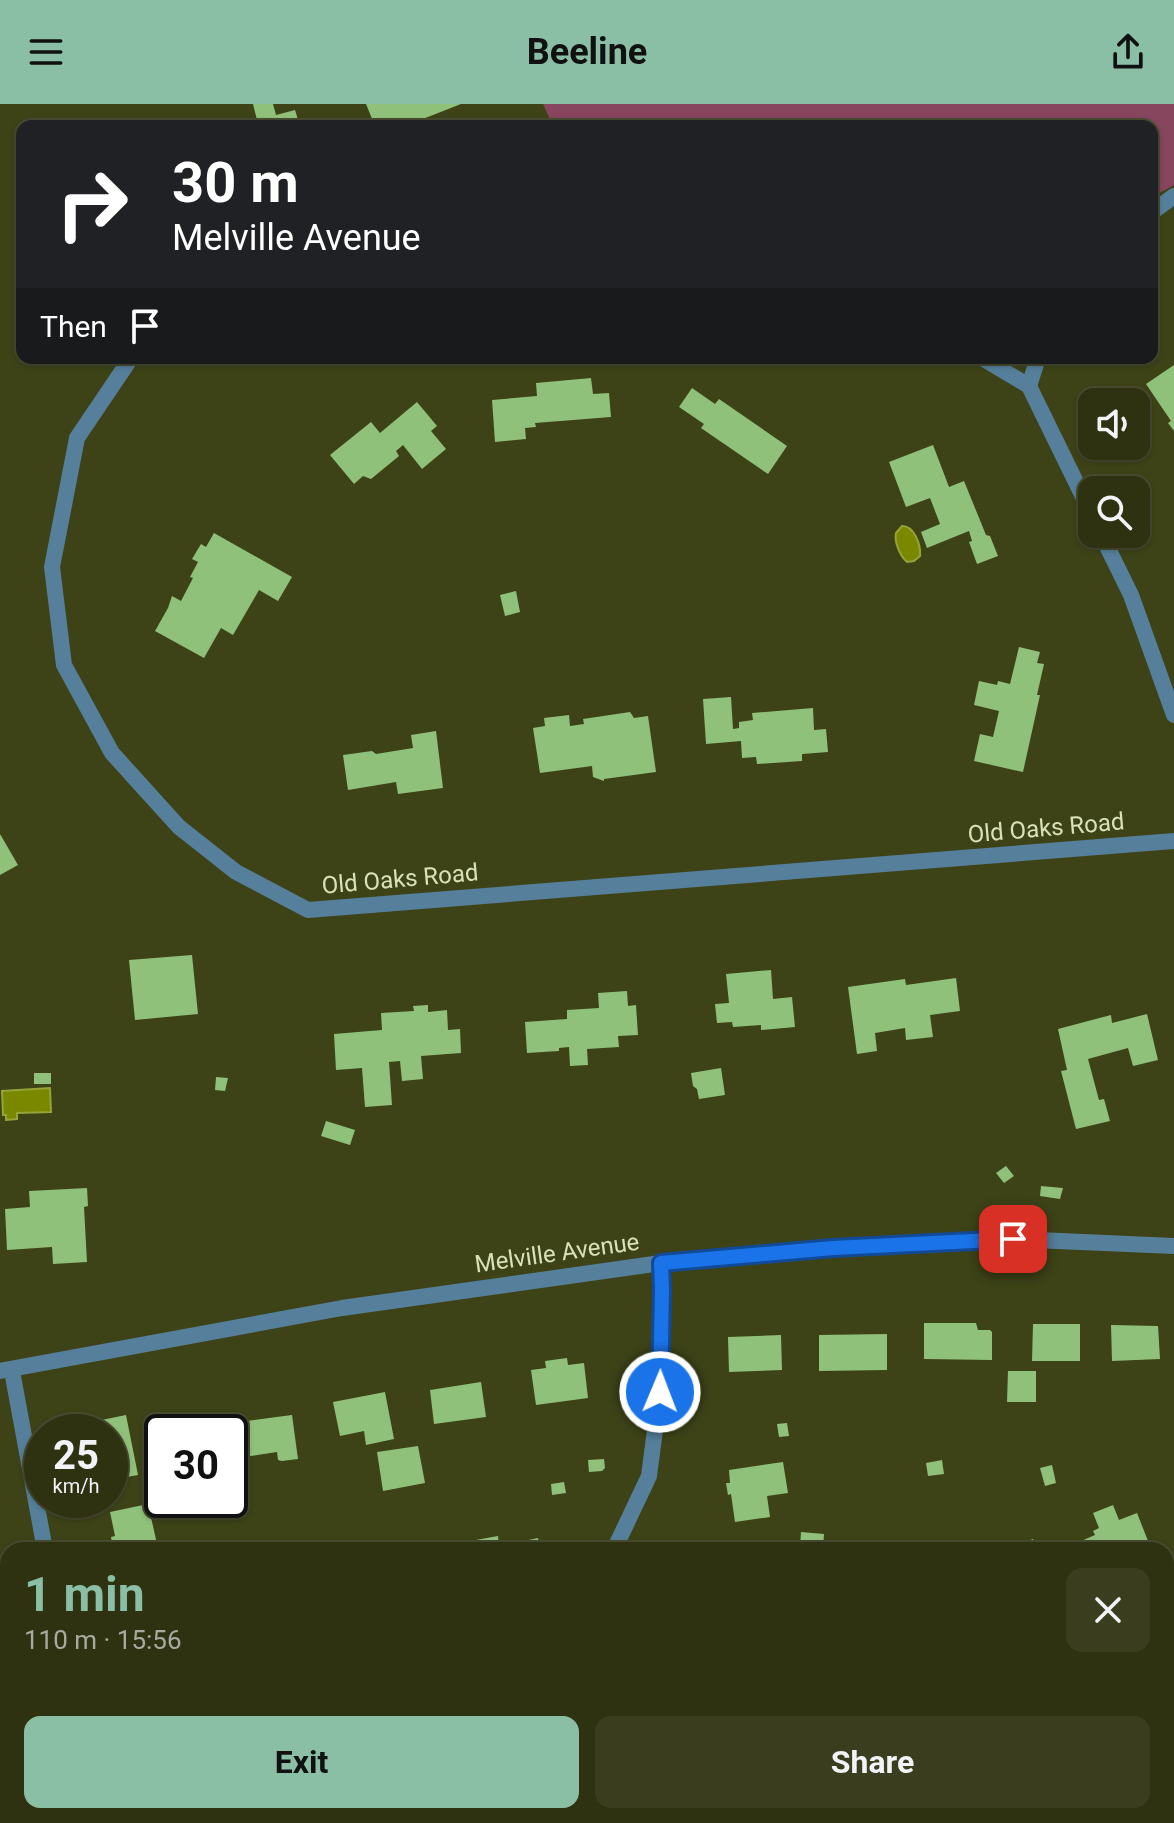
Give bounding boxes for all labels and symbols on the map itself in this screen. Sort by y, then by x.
street label: Old Oaks Road [967,807,1125,849]
street label: Old Oaks Road [321,858,479,900]
pin [979,1205,1047,1273]
street label: Melville Avenue [473,1228,641,1278]
position arrow [618,1350,702,1434]
speed limit sign: 30 [144,1414,248,1518]

